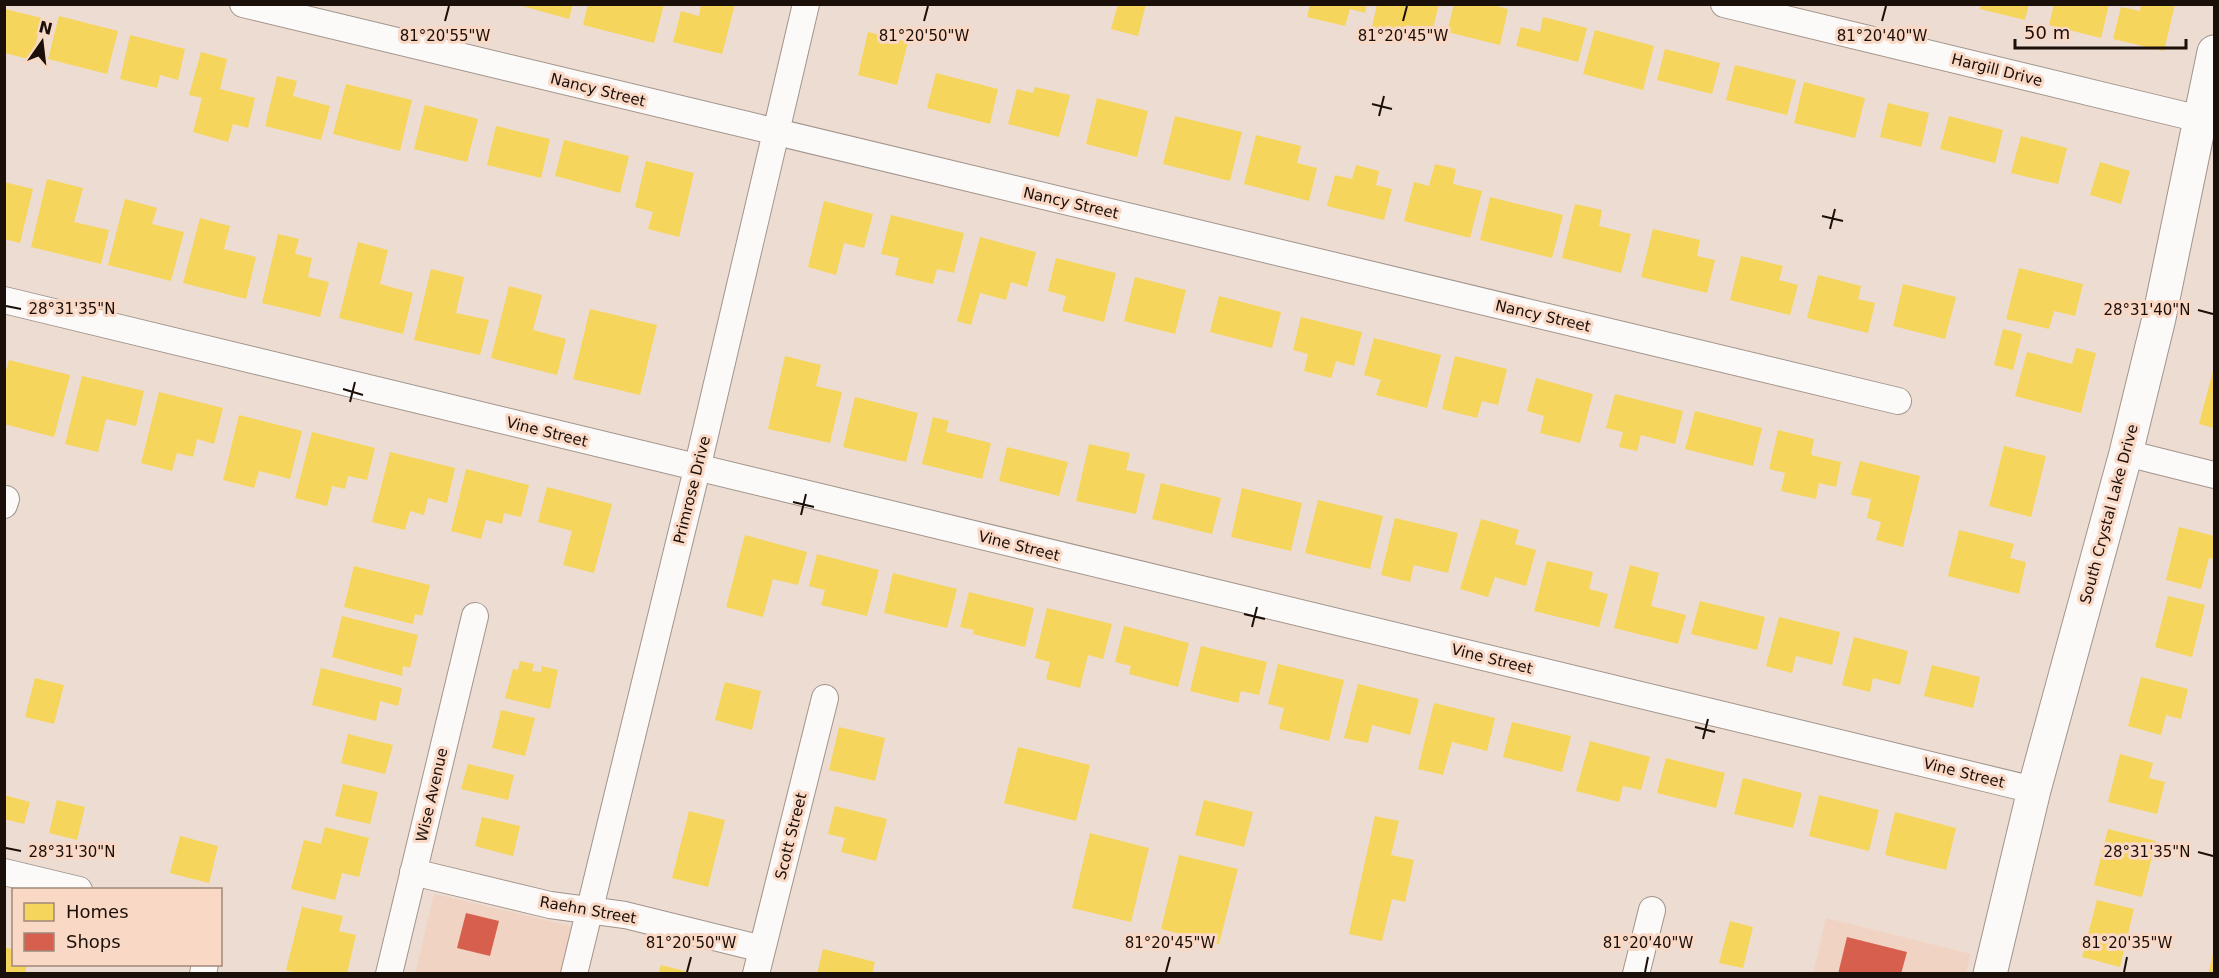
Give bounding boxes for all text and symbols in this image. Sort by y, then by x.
north arrow [12,12,72,72]
scale bar [2015,12,2186,50]
text: N [37,17,54,39]
text: 50 m [2024,22,2070,43]
text: 81°20'55"W [400,27,490,45]
text: 81°20'50"W [879,27,969,45]
text: 81°20'45"W [1358,27,1448,45]
text: 81°20'40"W [1837,27,1927,45]
street label: Hargill Drive [1950,50,2044,90]
street label: Nancy Street [549,69,648,111]
street label: Nancy Street [1022,183,1121,223]
street label: Nancy Street [1494,296,1593,336]
text: 28°31'35"N [28,300,116,318]
text: 28°31'40"N [2103,301,2191,319]
street label: Vine Street [504,413,590,451]
street label: South Crystal Lake Drive [2076,422,2142,606]
street label: Primrose Drive [670,434,714,546]
street label: Vine Street [976,527,1062,565]
street label: Vine Street [1449,640,1535,678]
street label: Wise Avenue [412,746,452,844]
street label: Vine Street [1921,754,2007,792]
street label: Scott Street [771,791,811,881]
text: 28°31'30"N [28,843,116,861]
text: 28°31'35"N [2103,843,2191,861]
legend [12,888,222,966]
street label: Raehn Street [538,893,638,927]
text: Homes [66,901,129,922]
text: Shops [66,931,121,952]
text: 81°20'50"W [646,934,736,952]
text: 81°20'45"W [1125,934,1215,952]
text: 81°20'40"W [1603,934,1693,952]
text: 81°20'35"W [2082,934,2172,952]

